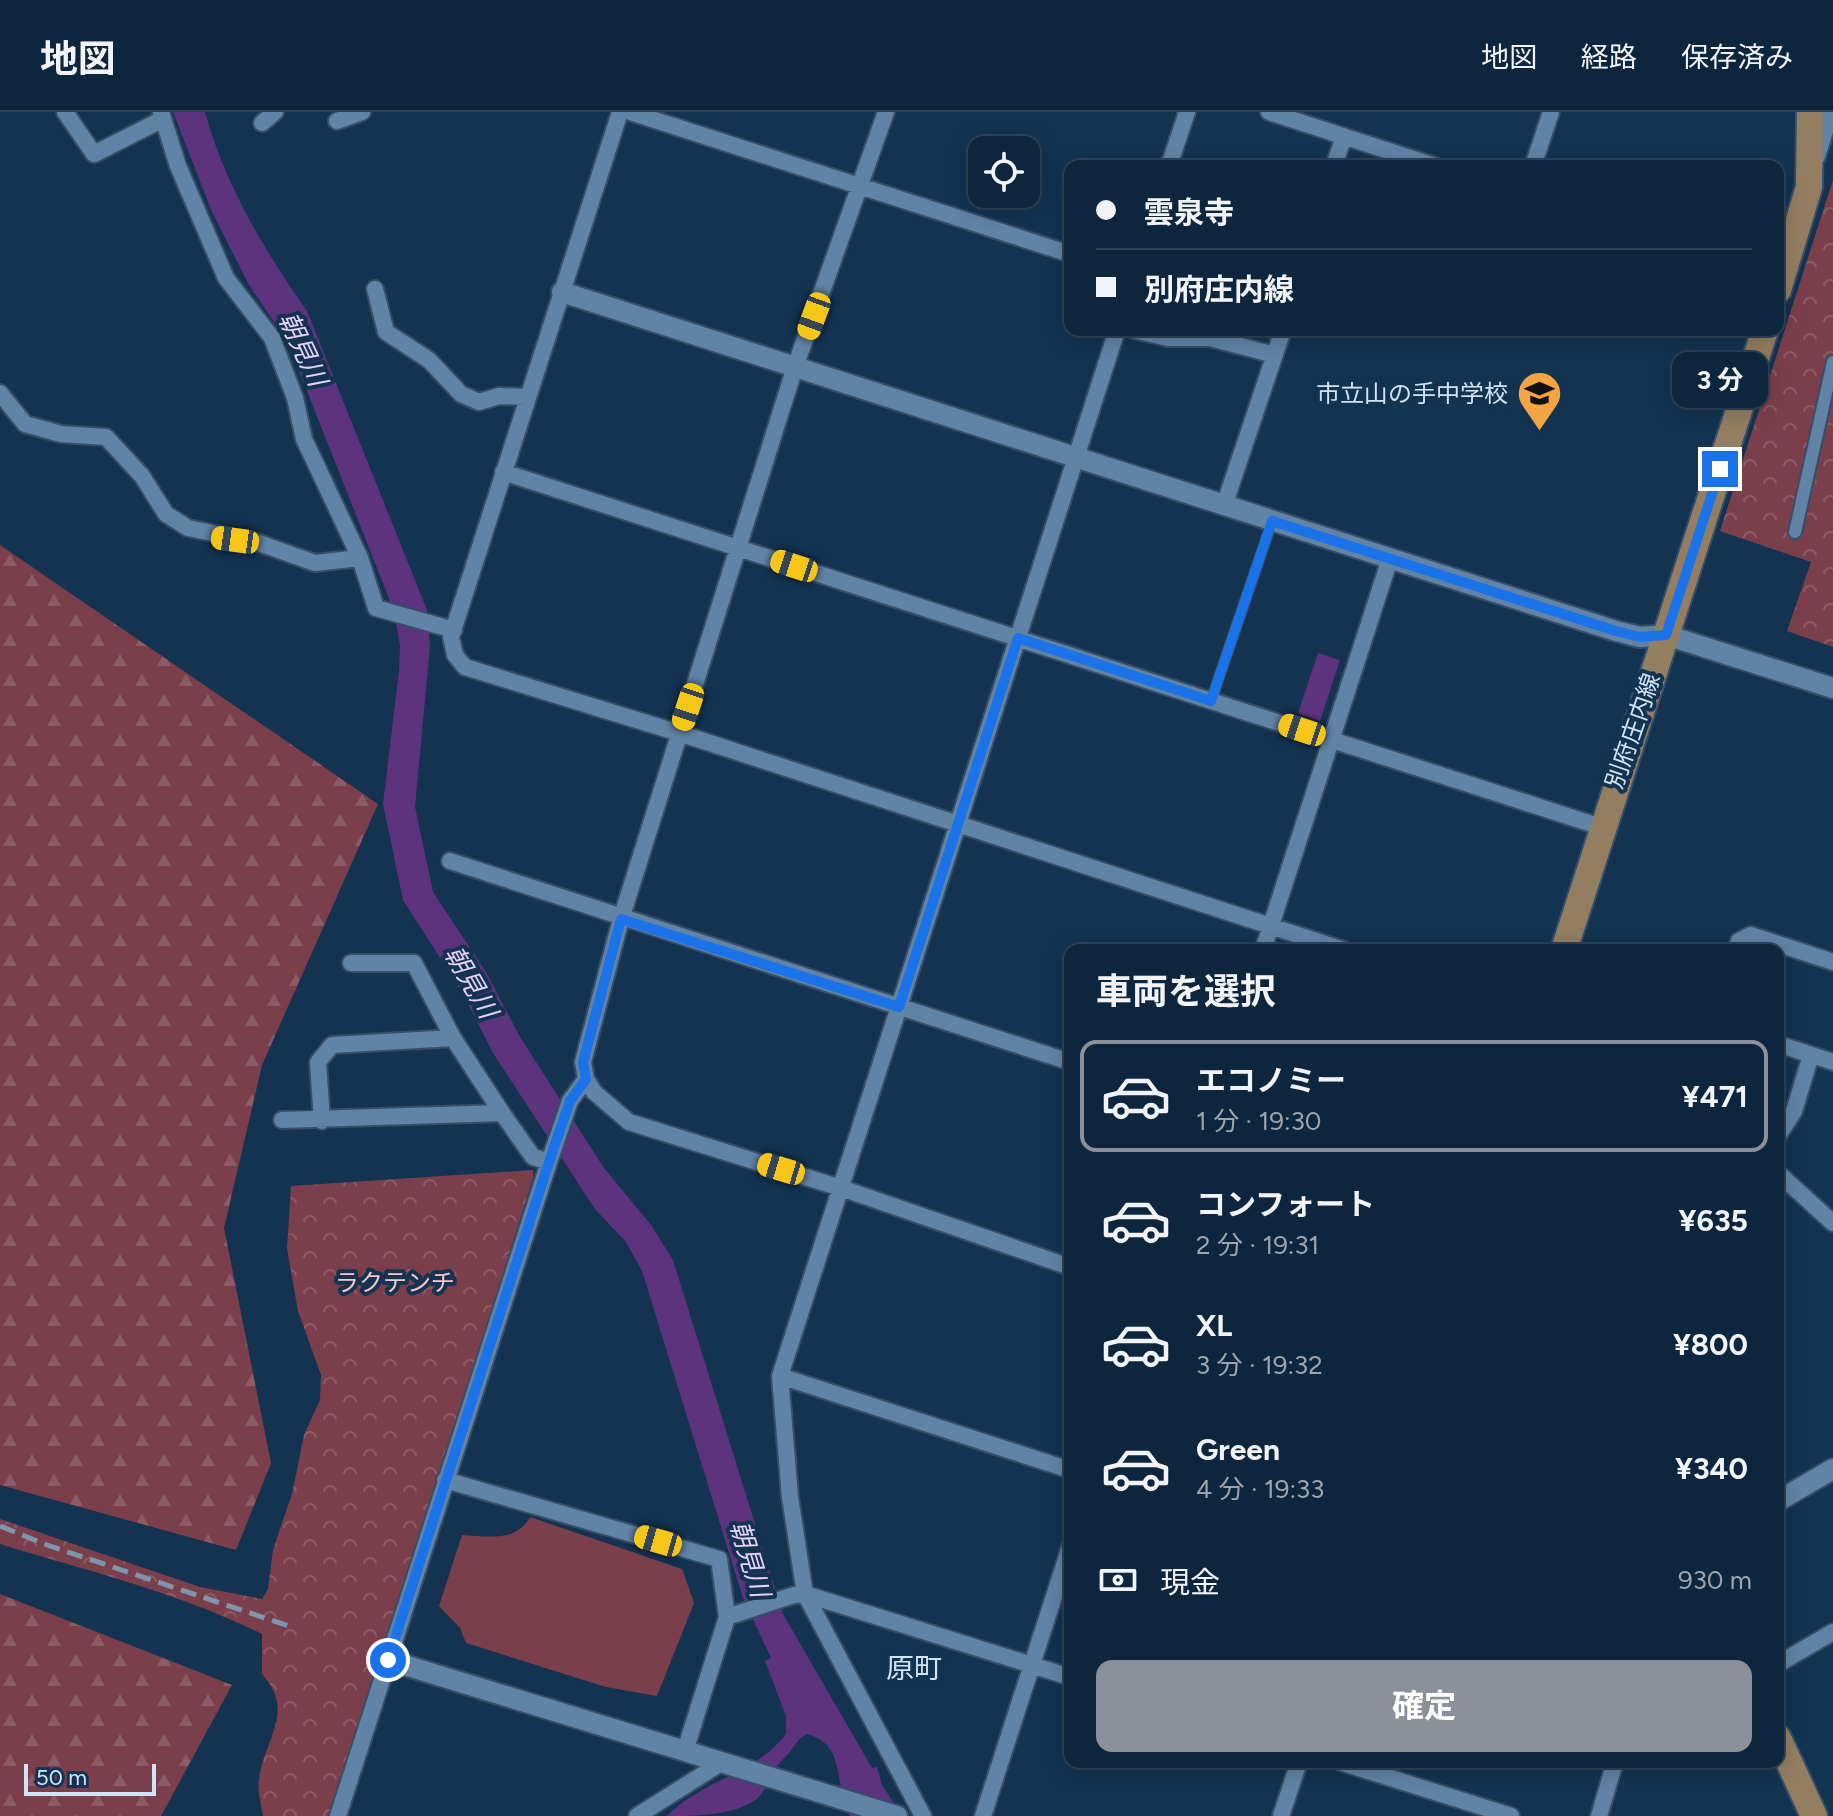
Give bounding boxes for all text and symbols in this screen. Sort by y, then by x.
text: 地図 [40,36,116,82]
text: 地図 [1481,40,1537,74]
text: 経路 [1581,40,1637,74]
text: 保存済み [1681,40,1793,74]
map controls [968,136,1040,208]
button: locate [968,136,1040,208]
text: 雲泉寺 [1144,194,1234,231]
text: 別府庄内線 [1144,271,1294,308]
car [795,289,833,343]
water label: 朝見川 [272,307,335,394]
callout: 3 分 [1672,353,1768,409]
text: 3 分 [1697,364,1743,396]
school or university icon: 市立山の手中学校 [1515,370,1563,433]
place label: 市立山の手中学校 [1316,379,1508,408]
route end [1702,451,1738,487]
car [210,525,260,555]
car [767,547,821,585]
street label: 別府庄内線 [1599,669,1666,792]
car [669,680,707,734]
car [1275,711,1329,749]
water label: 朝見川 [438,940,506,1026]
text: 車両を選択 [1096,970,1276,1013]
icon: car [1100,1060,1172,1132]
text: エコノミー [1196,1062,1346,1099]
text: ¥471 [1682,1078,1748,1115]
text: 1 分 · 19:30 [1196,1105,1321,1137]
car [755,1151,807,1187]
icon: car [1100,1184,1172,1256]
text: コンフォート [1196,1186,1375,1223]
text: ¥635 [1679,1202,1748,1239]
text: 2 分 · 19:31 [1196,1229,1319,1261]
park label: ラクテンチ [335,1268,455,1297]
text: XL [1196,1307,1232,1344]
icon: car [1100,1308,1172,1380]
text: ¥800 [1673,1326,1748,1363]
text: 3 分 · 19:32 [1196,1349,1323,1381]
text: Green [1196,1431,1280,1468]
icon: car [1100,1432,1172,1504]
text: ¥340 [1675,1450,1748,1487]
text: 4 分 · 19:33 [1196,1473,1324,1505]
water label: 朝見川 [723,1517,778,1604]
car [632,1523,684,1559]
icon: cash [1096,1558,1140,1602]
text: 現金 [1160,1564,1220,1601]
text: 930 m [1678,1564,1752,1596]
route start [370,1642,406,1678]
district label: 原町 [886,1651,942,1685]
button: 確定 [1096,1660,1752,1752]
scale bar [24,1760,156,1796]
text: 50 m [36,1764,87,1791]

